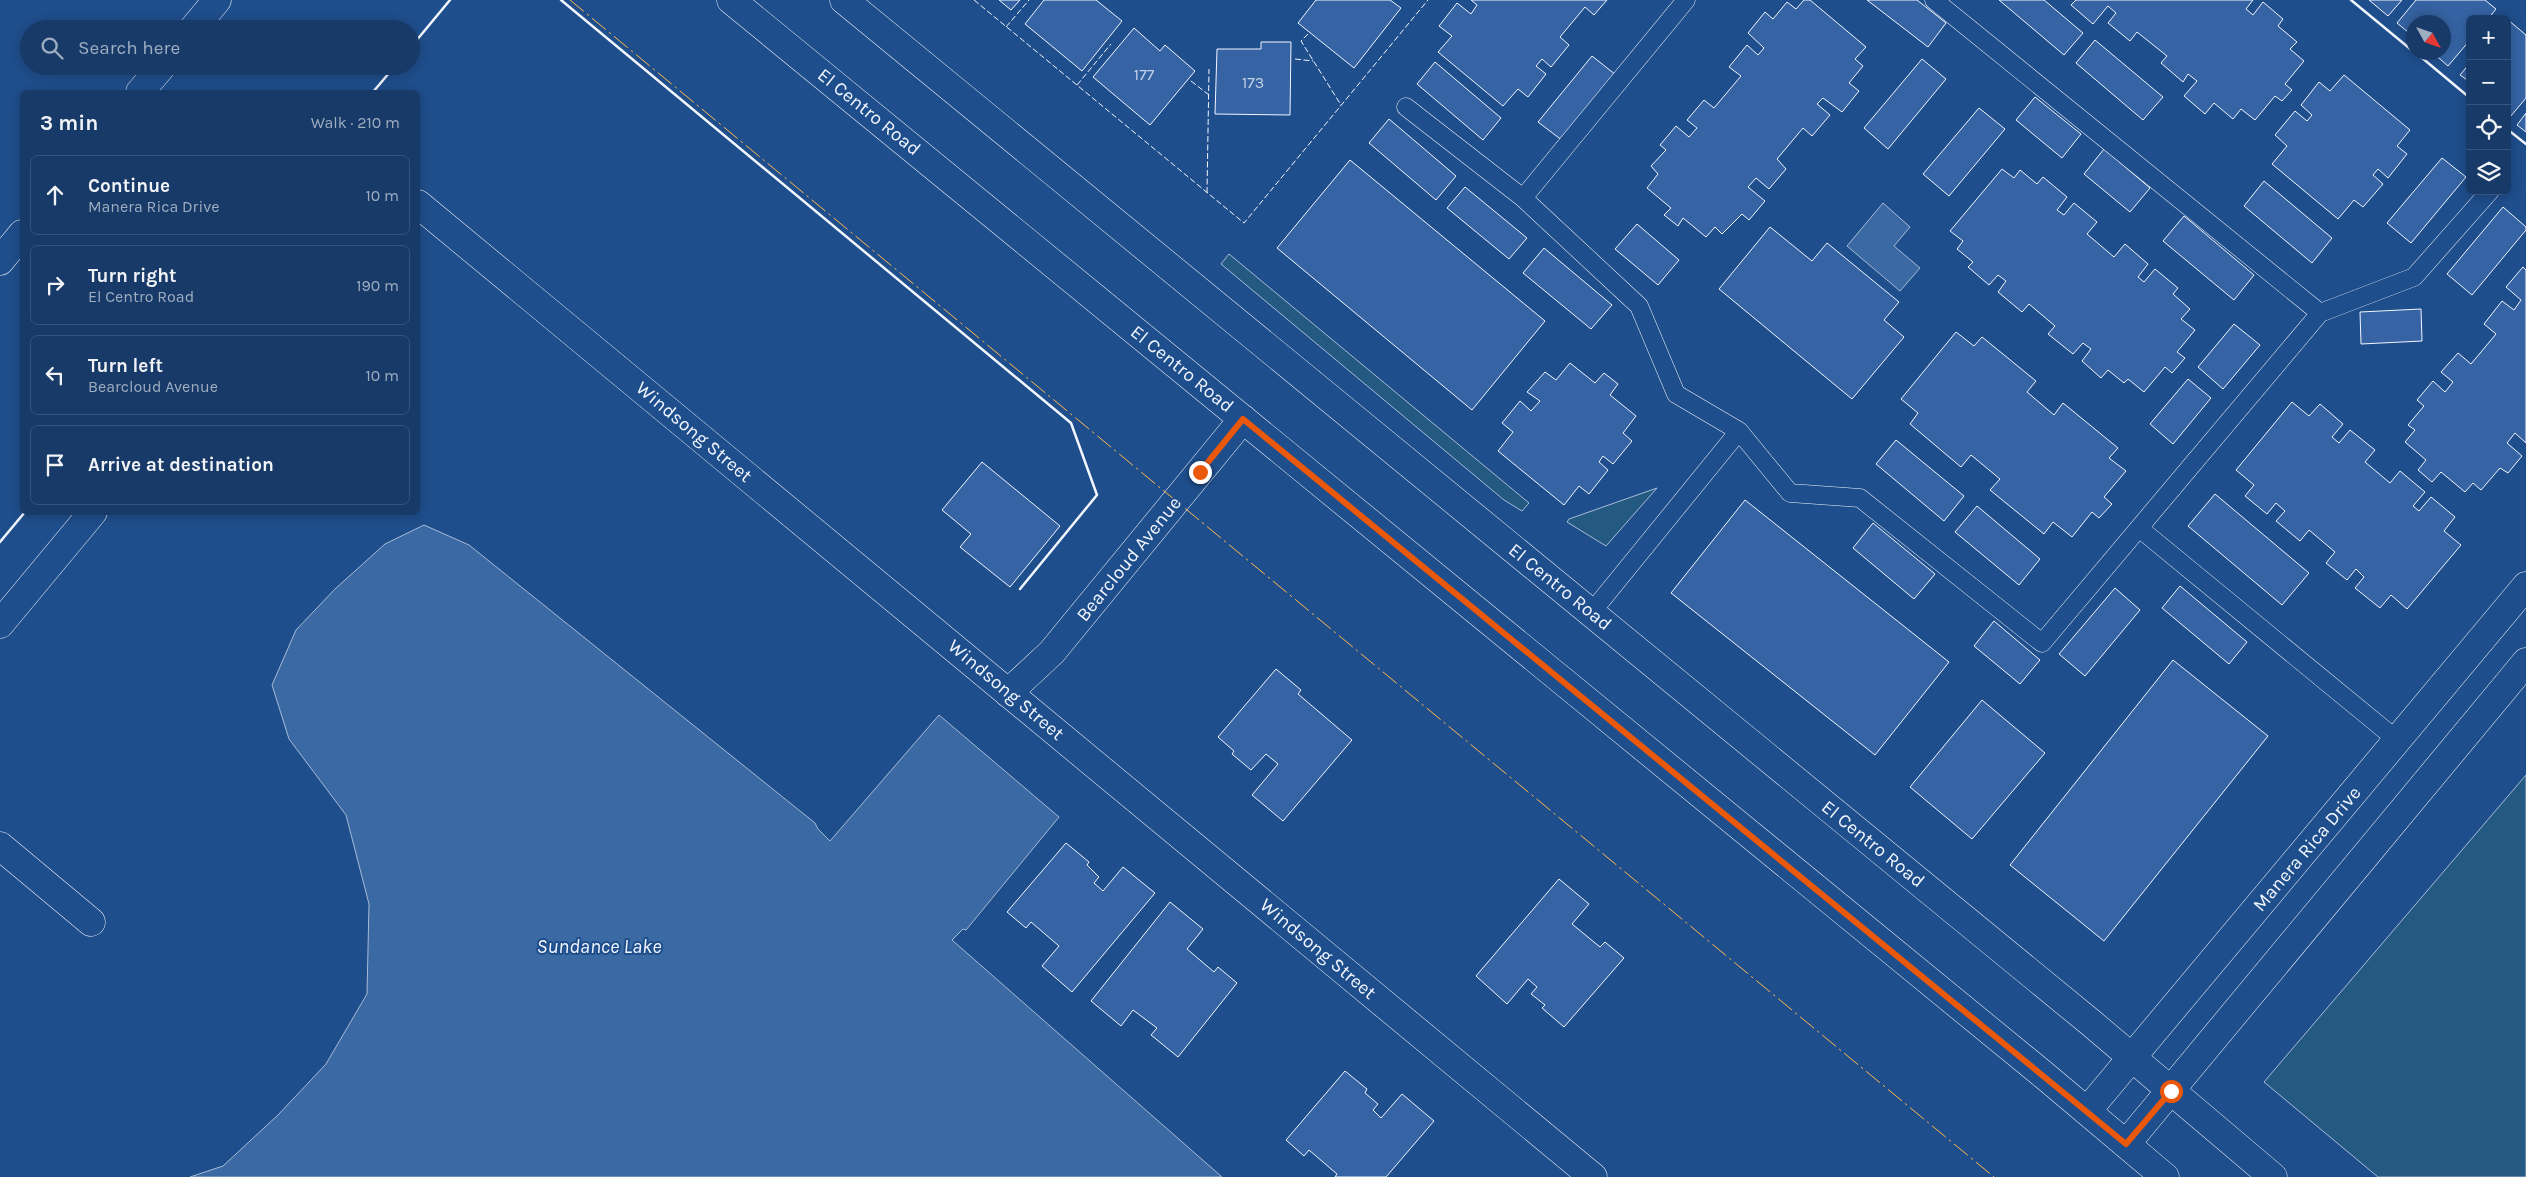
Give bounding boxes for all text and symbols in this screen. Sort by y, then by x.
north arrow [2406,15,2451,60]
map controls [2466,15,2511,195]
button: + [2466,15,2511,60]
search box [20,20,420,75]
icon: search [38,34,66,62]
text: Search here [78,37,180,59]
button: − [2466,60,2511,105]
street label: El Centro Road [813,64,925,160]
house number: 177 [1134,65,1155,84]
house number: 173 [1242,73,1264,92]
button: locate [2466,105,2511,150]
text: 3 min [40,111,98,135]
text: Walk · 210 m [311,113,400,132]
button: layers [2466,150,2511,195]
text: Continue [88,175,170,197]
icon: ahead [41,181,69,209]
text: 10 m [365,186,399,205]
text: Manera Rica Drive [88,197,219,216]
text: Turn right [88,265,177,287]
icon: right [41,271,69,299]
text: 190 m [356,276,399,295]
text: El Centro Road [88,287,194,306]
street label: El Centro Road [1126,321,1238,417]
text: Turn left [88,355,163,377]
icon: left [41,361,69,389]
text: 10 m [365,366,399,385]
text: Bearcloud Avenue [88,377,218,396]
street label: Windsong Street [632,377,756,487]
icon: arrive [41,451,69,479]
text: Arrive at destination [88,454,274,476]
route end [1189,461,1212,484]
street label: Bearcloud Avenue [1072,492,1186,626]
street label: El Centro Road [1504,539,1616,635]
street label: Windsong Street [944,635,1068,745]
street label: Manera Rica Drive [2248,782,2366,916]
street label: El Centro Road [1817,796,1929,892]
street label: Windsong Street [1256,894,1380,1004]
water label: Sundance Lake [537,935,662,958]
route start [2160,1080,2183,1103]

